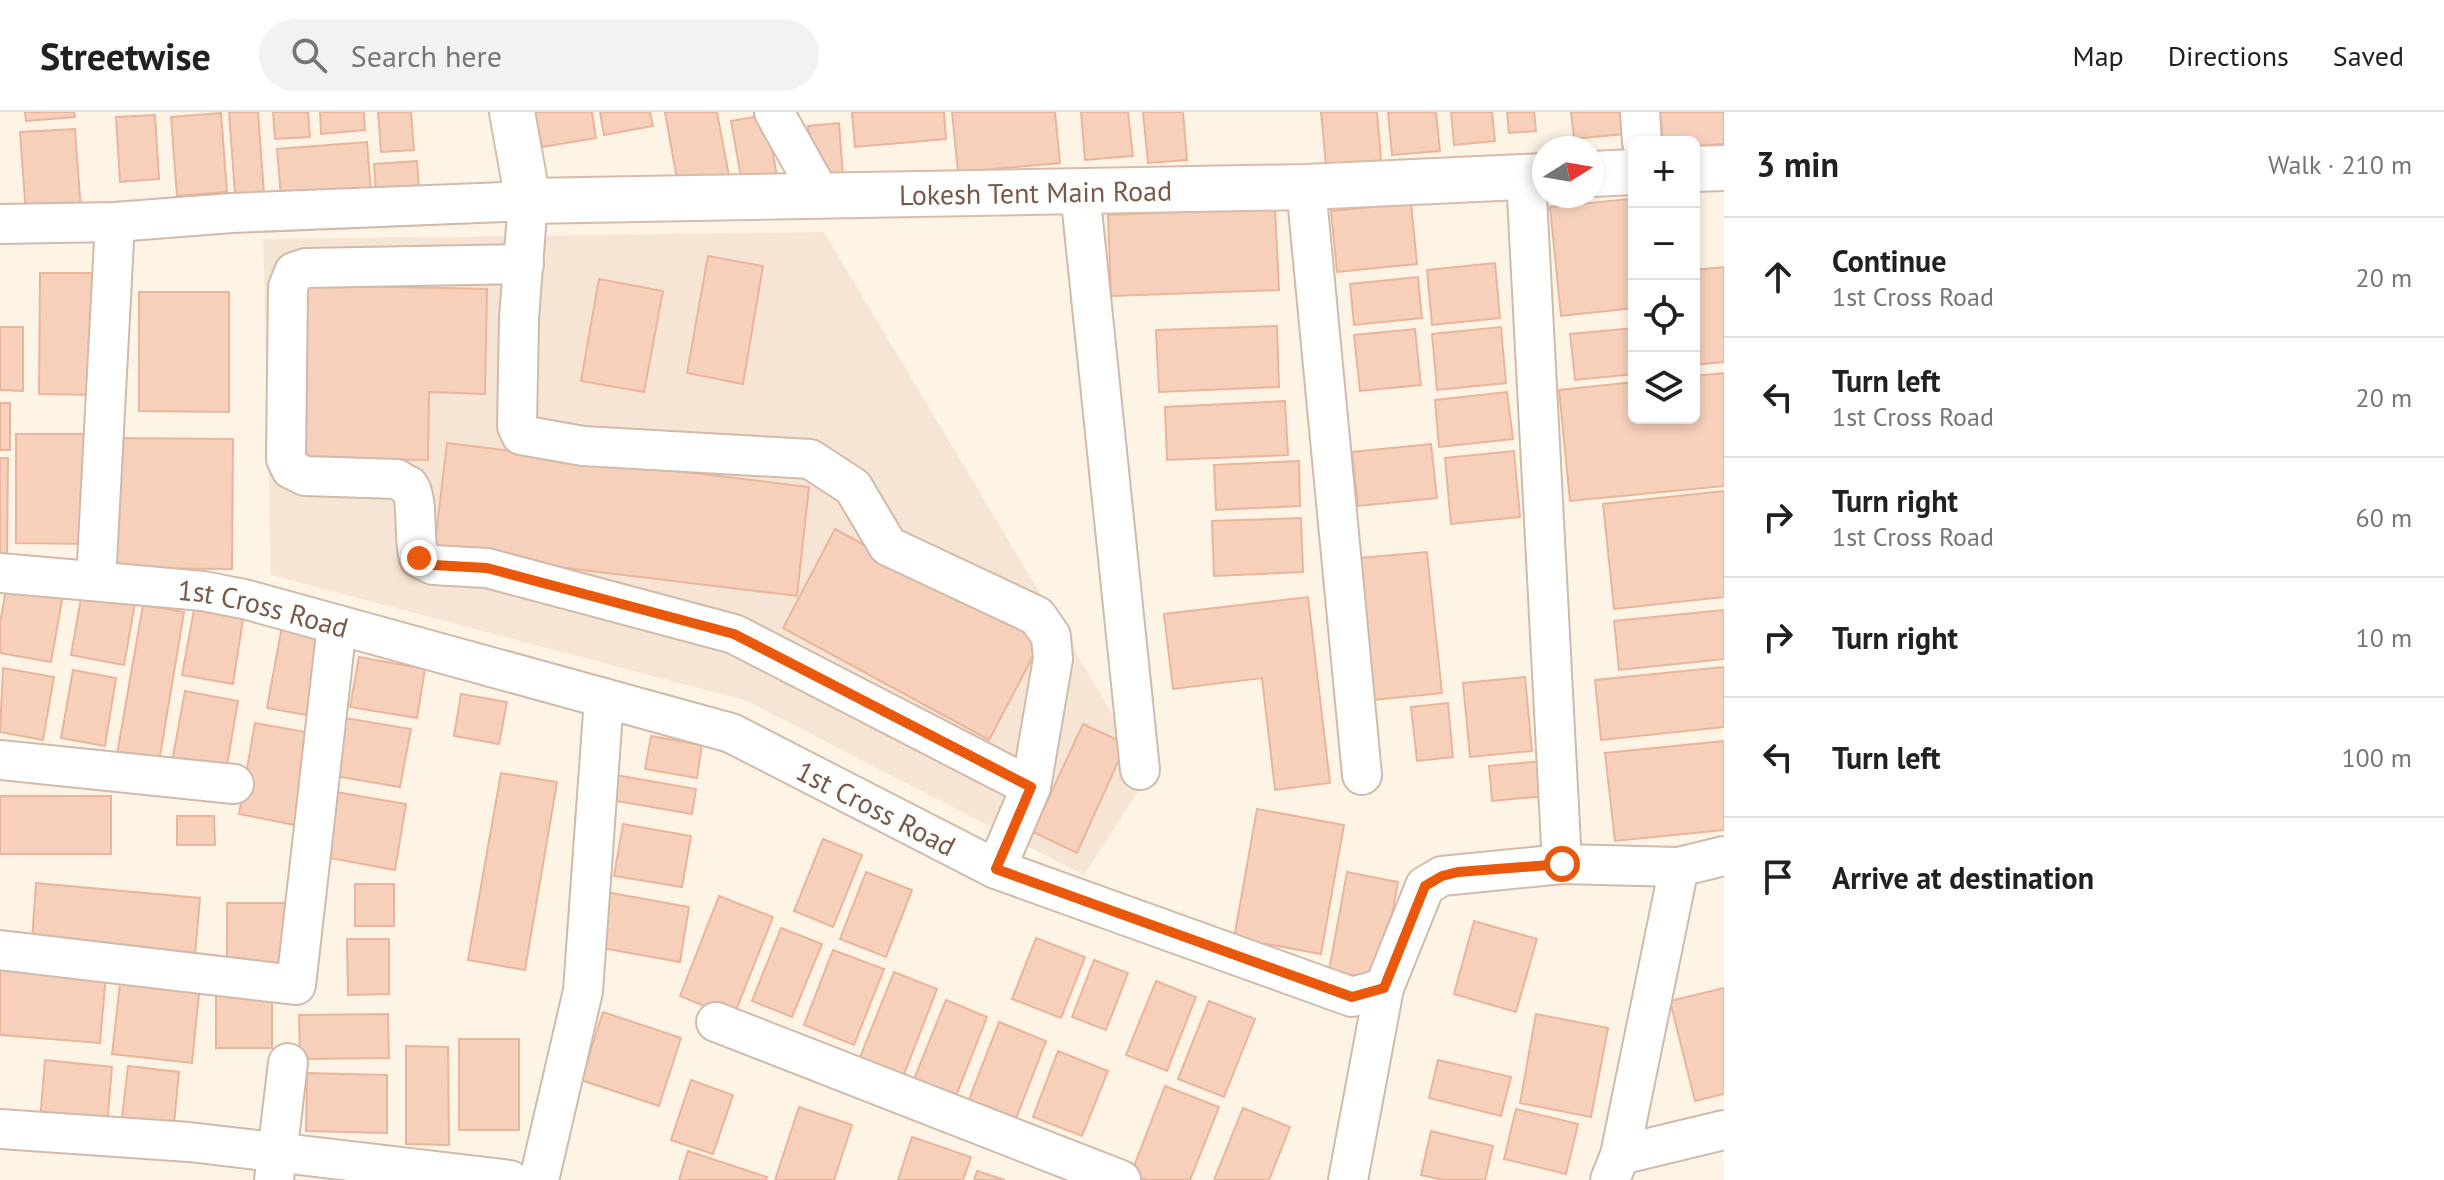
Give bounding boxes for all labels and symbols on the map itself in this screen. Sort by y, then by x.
north arrow [1532,136,1604,208]
street label: Lokesh Tent Main Road [899,171,1172,213]
route end [401,540,437,576]
street label: 1st Cross Road [176,570,353,645]
street label: 1st Cross Road [790,751,962,864]
route start [1544,846,1580,882]

